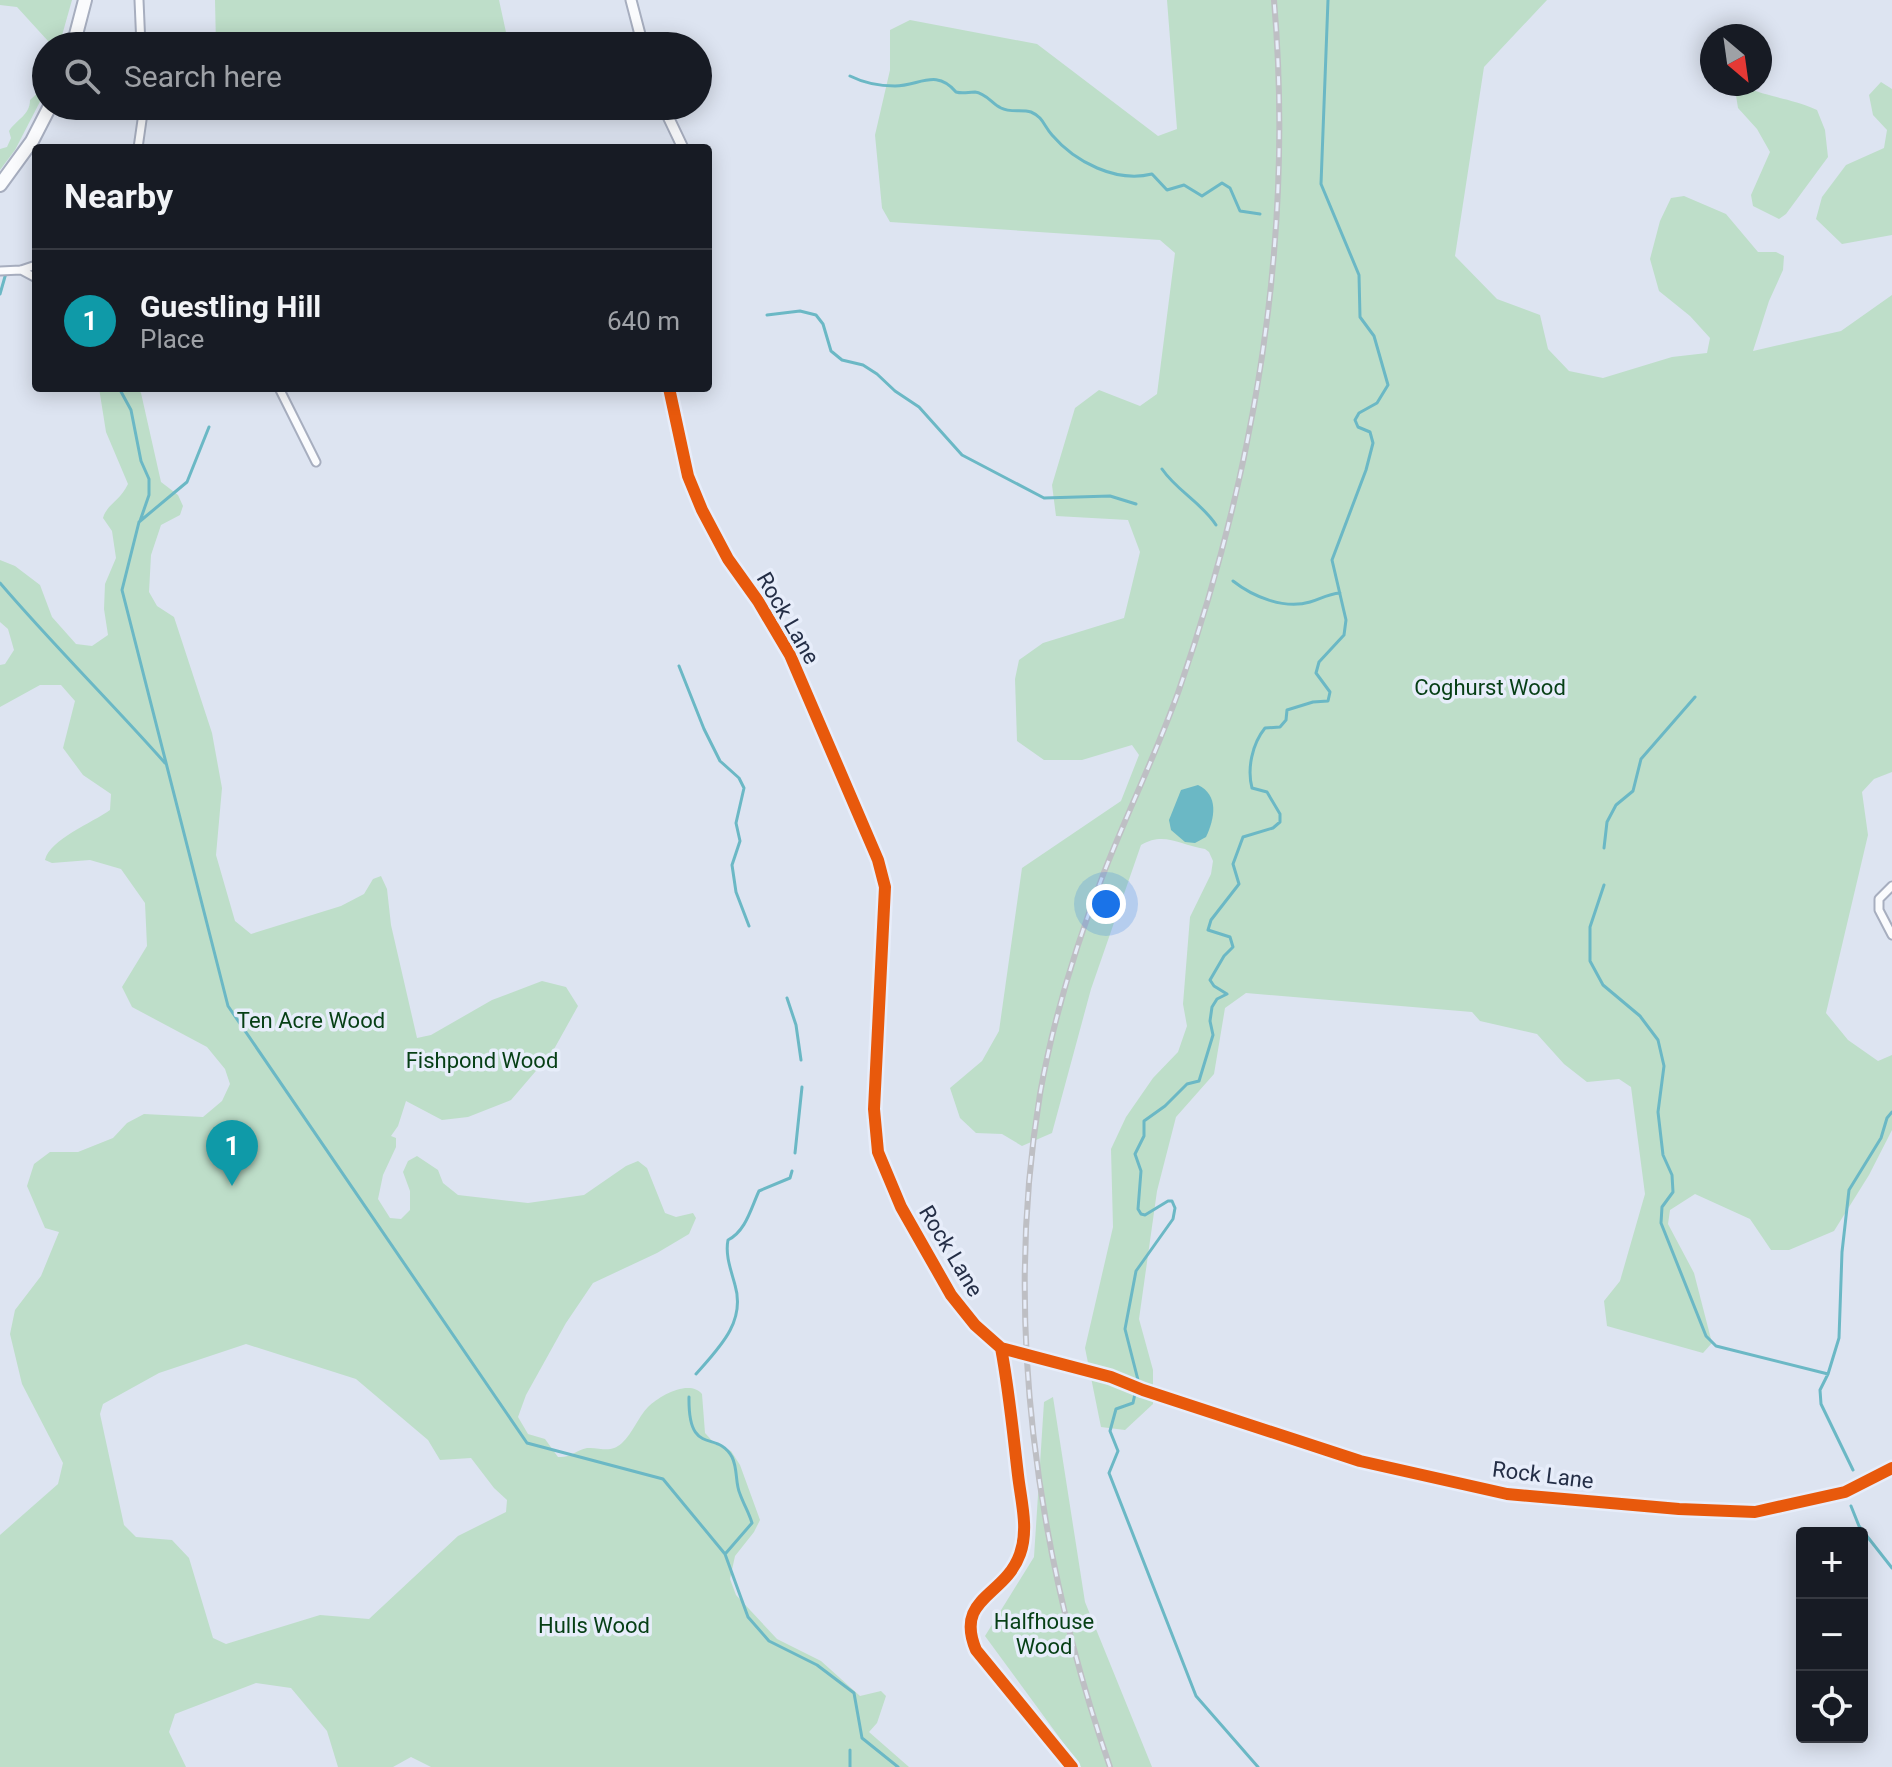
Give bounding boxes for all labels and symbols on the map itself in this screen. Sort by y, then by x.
north arrow [1700,24,1772,96]
street label: Rock Lane [752,568,824,668]
park label: Coghurst Wood [1414,675,1566,700]
your location [1086,884,1126,924]
park label: Ten Acre Wood [237,1008,385,1033]
park label: Fishpond Wood [406,1048,558,1073]
pin: 1 [206,1120,258,1186]
street label: Rock Lane [914,1201,988,1301]
street label: Rock Lane [1491,1456,1595,1494]
park label: Halfhouse Wood [994,1609,1094,1659]
park label: Hulls Wood [538,1613,650,1638]

